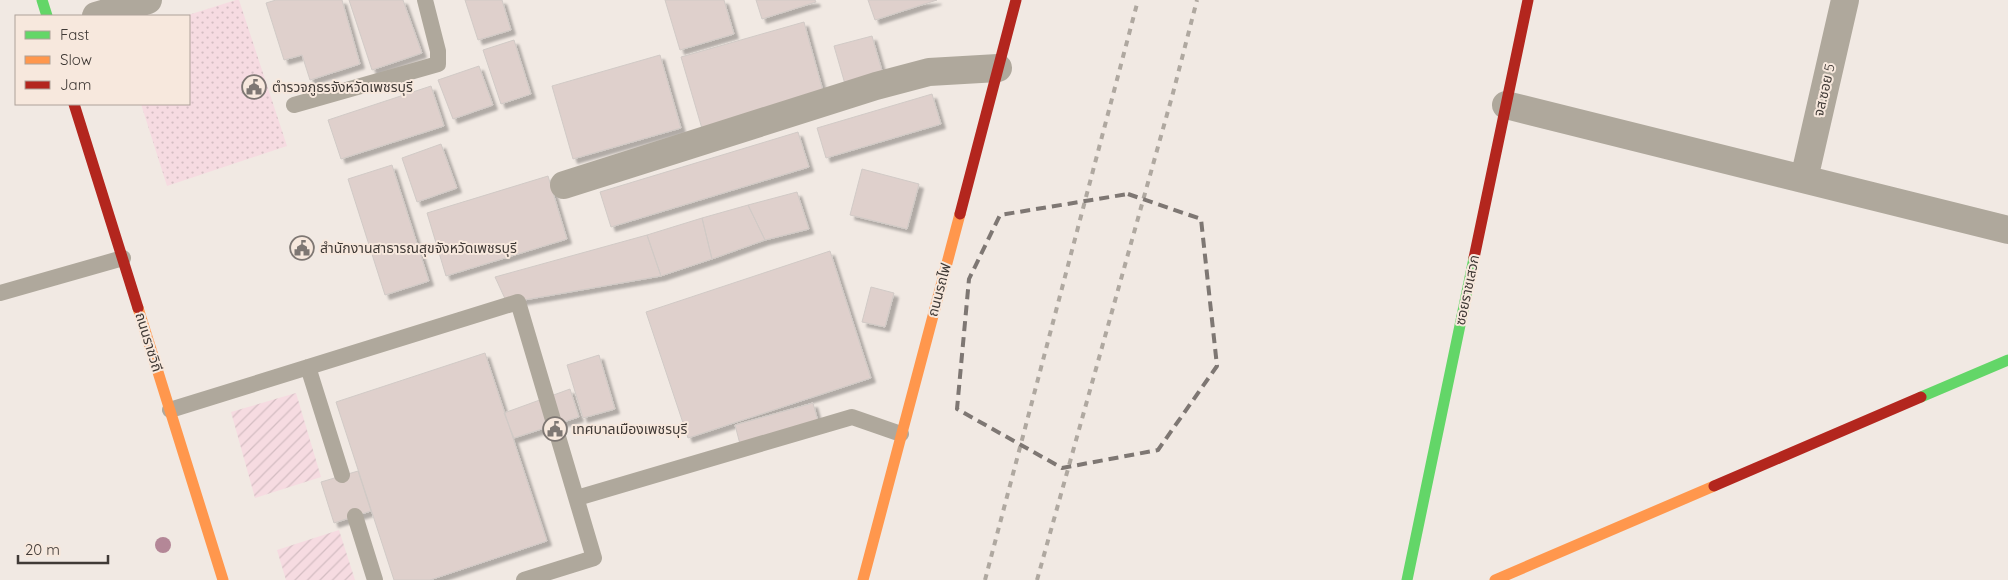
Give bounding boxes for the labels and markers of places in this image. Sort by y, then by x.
public building icon: ตำรวจภูธรจังหวัดเพชรบุรี [241,74,267,100]
place label: ตำรวจภูธรจังหวัดเพชรบุรี [272,78,413,96]
public building icon: สำนักงานสาธารณสุขจังหวัดเพชรบุรี [289,235,315,261]
place label: สำนักงานสาธารณสุขจังหวัดเพชรบุรี [320,239,517,257]
public building icon: เทศบาลเมืองเพชรบุรี [542,416,568,442]
place label: เทศบาลเมืองเพชรบุรี [572,420,687,438]

